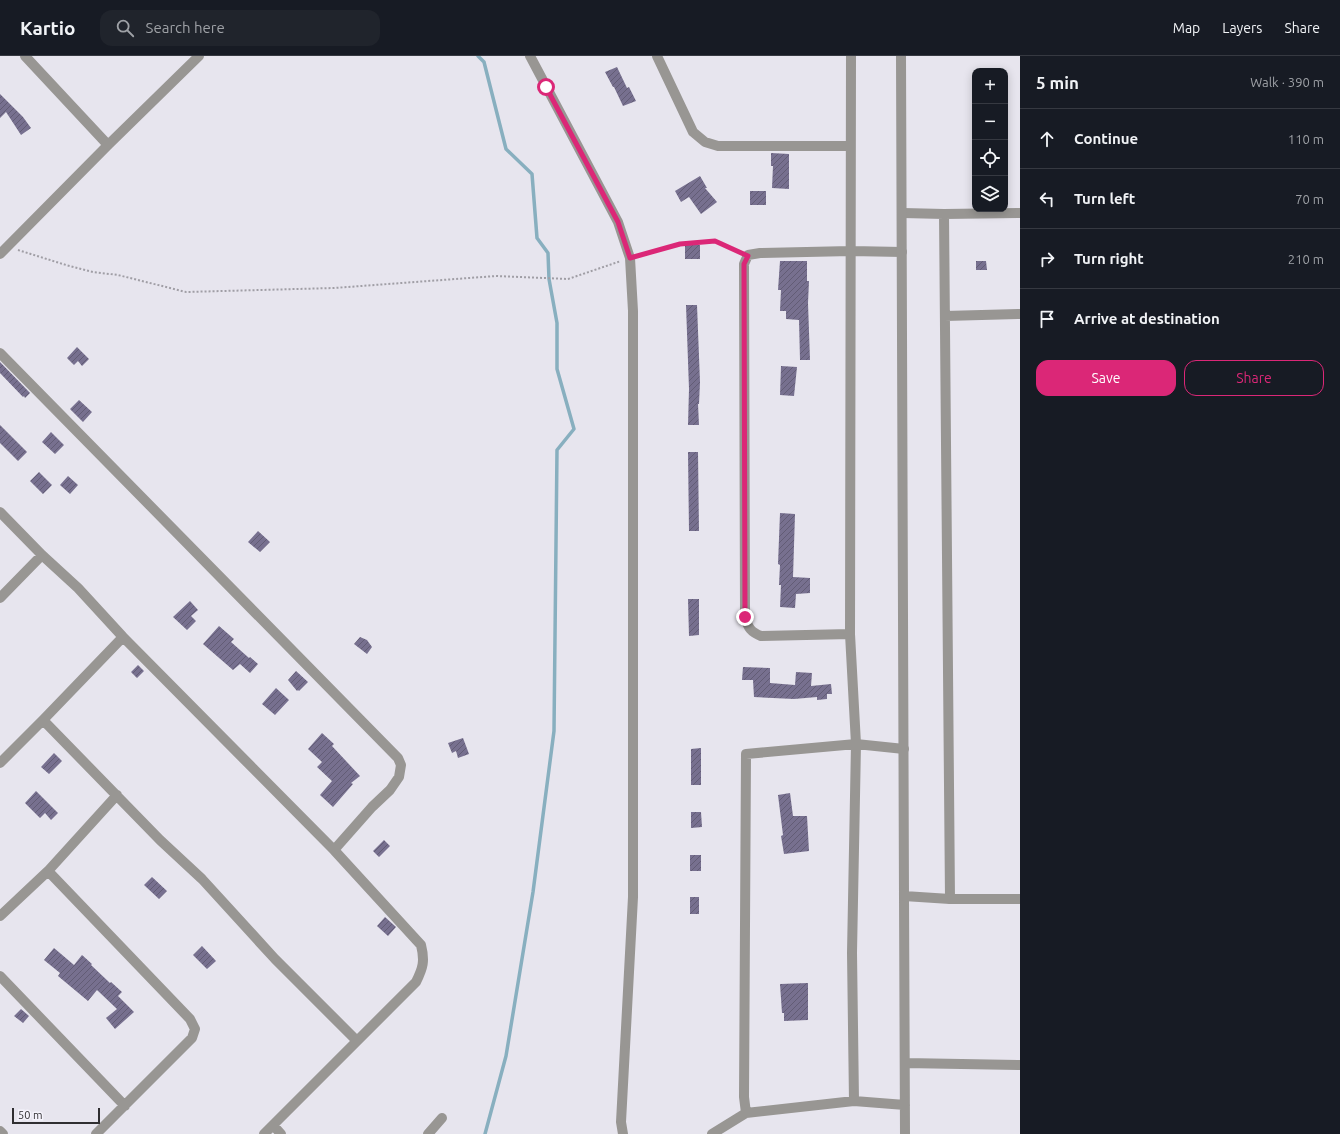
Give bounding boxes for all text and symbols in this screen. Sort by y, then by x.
search box [100,10,380,46]
text: Kartio [20,17,76,39]
icon: search [114,17,136,39]
text: Search here [146,19,225,36]
text: Map [1173,20,1200,36]
text: Layers [1222,20,1262,36]
text: Share [1284,20,1320,36]
map controls [972,68,1008,212]
button: + [972,68,1008,104]
text: 5 min [1036,73,1079,92]
text: Walk · 390 m [1250,75,1324,89]
route start [537,78,555,96]
button: − [972,104,1008,140]
icon: ahead [1036,128,1058,150]
text: Continue [1074,130,1138,147]
text: 110 m [1288,132,1324,146]
button: locate [972,140,1008,176]
button: layers [972,176,1008,212]
icon: left [1036,188,1058,210]
text: Turn left [1074,190,1135,207]
text: 70 m [1295,192,1324,206]
icon: right [1036,248,1058,270]
text: Turn right [1074,250,1144,267]
text: 210 m [1288,252,1324,266]
icon: arrive [1036,308,1058,330]
text: Arrive at destination [1074,310,1220,327]
button: Save [1036,360,1176,396]
button: Share [1184,360,1324,396]
route end [736,608,754,626]
scale bar [12,1106,100,1125]
text: 50 m [18,1109,42,1121]

